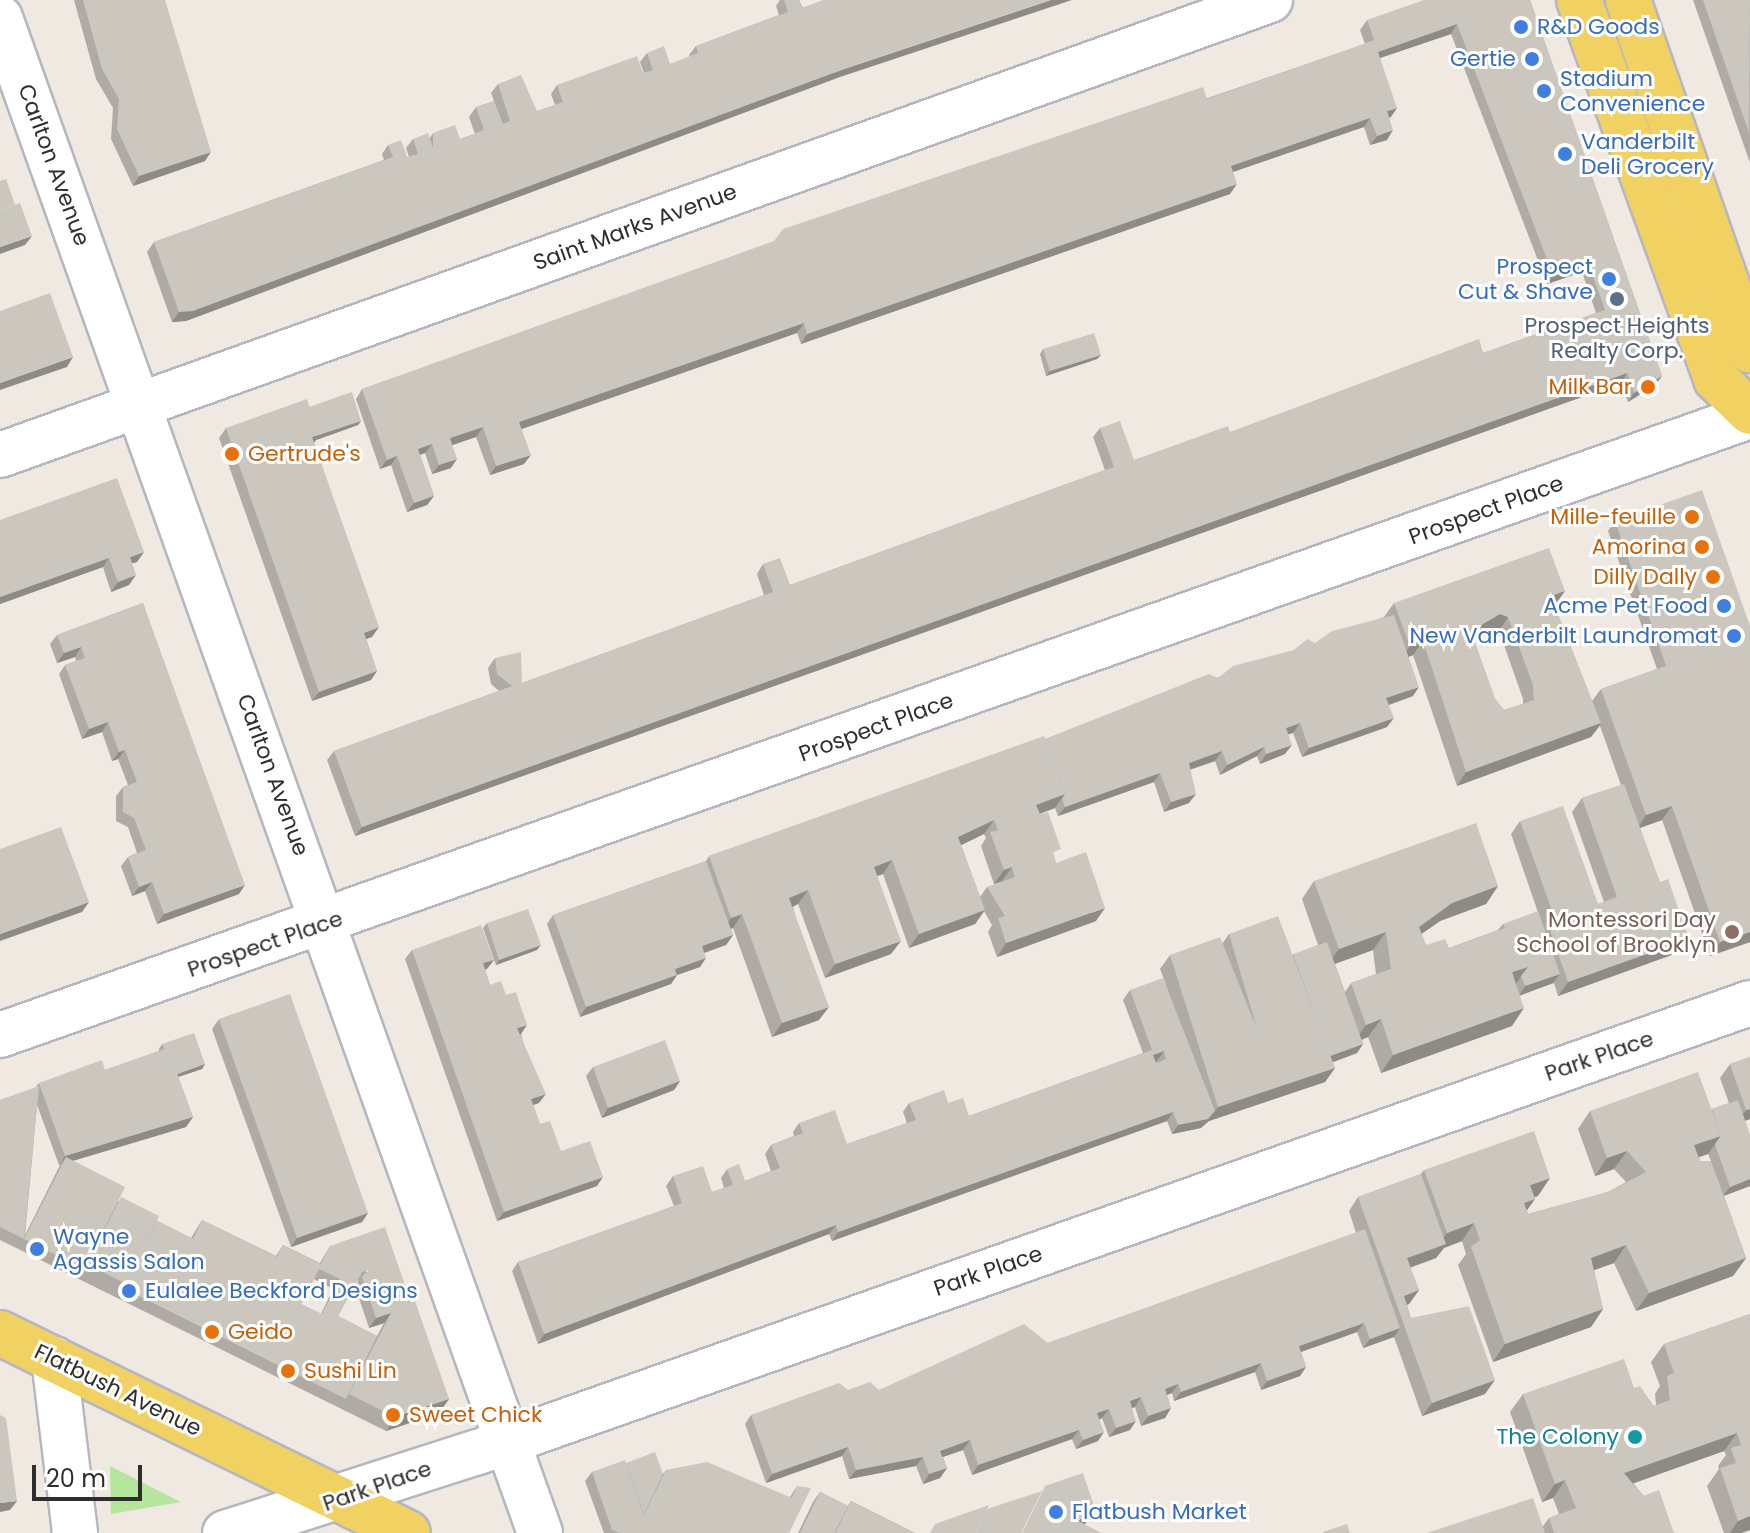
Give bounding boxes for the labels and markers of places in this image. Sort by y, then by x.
place label: R&D Goods [1537,14,1660,40]
marker: R&D Goods [1512,18,1530,36]
place label: Gertie [1450,46,1516,72]
marker: Gertie [1523,50,1541,68]
place label: Stadium Convenience [1560,65,1705,116]
marker: Stadium Convenience [1535,82,1553,100]
place label: Vanderbilt Deli Grocery [1581,128,1714,180]
marker: Vanderbilt Deli Grocery [1556,145,1574,163]
place label: Prospect Cut & Shave [1458,253,1593,304]
marker: Prospect Cut & Shave [1600,270,1618,288]
marker: Prospect Heights Realty Corp. [1608,290,1626,308]
place label: Prospect Heights Realty Corp. [1525,312,1709,364]
place label: Milk Bar [1548,374,1632,400]
marker: Milk Bar [1639,378,1657,396]
place label: Gertrude's [248,441,361,467]
marker: Gertrude's [223,445,241,463]
place label: Mille-feuille [1550,504,1676,530]
marker: Mille-feuille [1683,508,1701,526]
place label: Amorina [1592,534,1686,560]
marker: Amorina [1693,538,1711,556]
place label: Dilly Dally [1593,564,1697,590]
marker: Dilly Dally [1704,568,1722,586]
place label: Acme Pet Food [1543,593,1708,619]
marker: Acme Pet Food [1715,597,1733,615]
place label: New Vanderbilt Laundromat [1410,623,1718,649]
marker: New Vanderbilt Laundromat [1725,627,1743,645]
place label: Montessori Day School of Brooklyn [1516,906,1716,958]
marker: Montessori Day School of Brooklyn [1723,923,1741,941]
place label: Wayne Agassis Salon [53,1223,205,1274]
marker: Wayne Agassis Salon [28,1240,46,1258]
place label: Eulalee Beckford Designs [145,1278,418,1304]
marker: Eulalee Beckford Designs [120,1282,138,1300]
place label: Geido [228,1319,293,1345]
marker: Geido [203,1323,221,1341]
place label: Sushi Lin [304,1358,397,1384]
marker: Sushi Lin [279,1362,297,1380]
place label: Sweet Chick [409,1402,542,1428]
marker: Sweet Chick [384,1406,402,1424]
place label: The Colony [1496,1424,1619,1450]
marker: The Colony [1626,1428,1644,1446]
place label: Flatbush Market [1072,1499,1247,1525]
marker: Flatbush Market [1047,1503,1065,1521]

